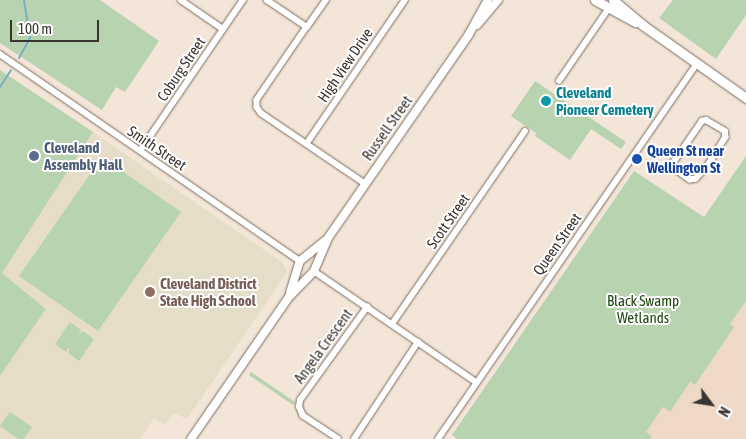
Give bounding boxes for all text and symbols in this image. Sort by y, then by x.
scale bar [12,10,101,42]
text: 100 m [18,20,52,37]
street label: High View Drive [314,25,376,105]
street label: Coburg Street [153,33,209,105]
place label: Cleveland Pioneer Cemetery [556,83,654,118]
street label: Russell Street [358,92,416,164]
marker: Cleveland Pioneer Cemetery [540,95,552,107]
street label: Smith Street [124,122,190,174]
place label: Cleveland Assembly Hall [44,138,122,173]
place label: Queen St near Wellington St [647,141,724,176]
marker: Cleveland Assembly Hall [28,150,40,162]
marker: Queen St near Wellington St [631,153,643,165]
street label: Scott Street [423,190,473,252]
street label: Queen Street [529,209,585,279]
place label: Cleveland District State High School [160,274,257,309]
marker: Cleveland District State High School [144,286,156,298]
park label: Black Swamp Wetlands [607,291,679,326]
street label: Angela Crescent [290,305,356,387]
north arrow [686,379,736,429]
text: N [715,404,733,419]

